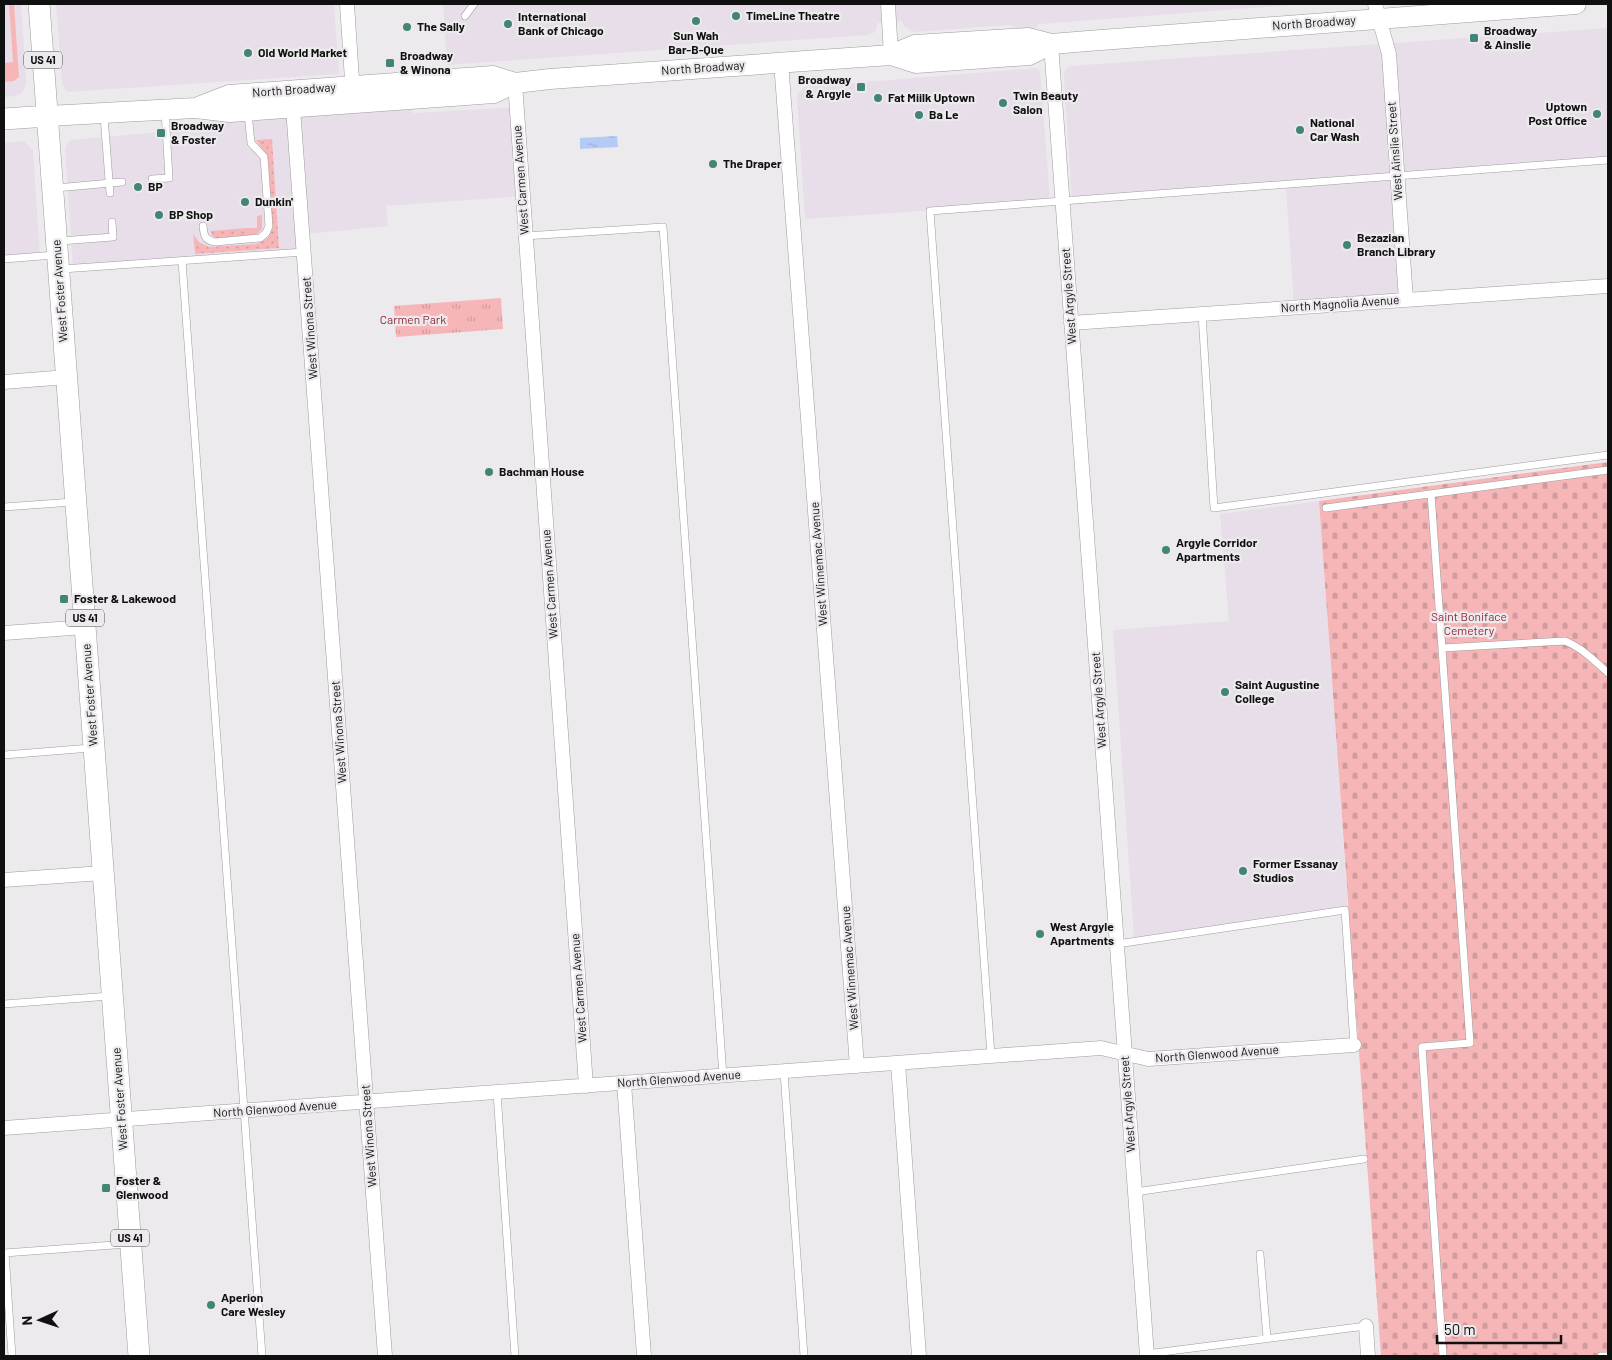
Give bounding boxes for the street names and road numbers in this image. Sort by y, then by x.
street label: North Broadway [1272,12,1357,32]
road number: US 41 [24,52,62,68]
street label: North Broadway [661,57,746,77]
street label: North Broadway [252,79,337,99]
street label: West Ainslie Street [1384,101,1404,201]
street label: West Carmen Avenue [509,125,531,235]
street label: West Foster Avenue [48,239,70,343]
street label: West Argyle Street [1058,247,1078,345]
street label: West Winona Street [298,276,320,380]
street label: North Magnolia Avenue [1280,292,1400,314]
street label: West Winnemac Avenue [807,502,829,627]
street label: West Carmen Avenue [538,529,560,639]
road number: US 41 [66,610,104,626]
street label: West Foster Avenue [78,643,100,747]
street label: West Argyle Street [1088,651,1108,749]
street label: West Winona Street [327,680,349,784]
street label: West Winnemac Avenue [838,906,860,1031]
street label: West Carmen Avenue [567,933,589,1043]
street label: North Glenwood Avenue [1155,1042,1279,1064]
street label: West Foster Avenue [108,1047,130,1151]
street label: West Argyle Street [1117,1055,1137,1153]
street label: North Glenwood Avenue [617,1067,741,1089]
street label: West Winona Street [357,1084,379,1188]
street label: North Glenwood Avenue [213,1097,337,1119]
road number: US 41 [111,1230,149,1246]

